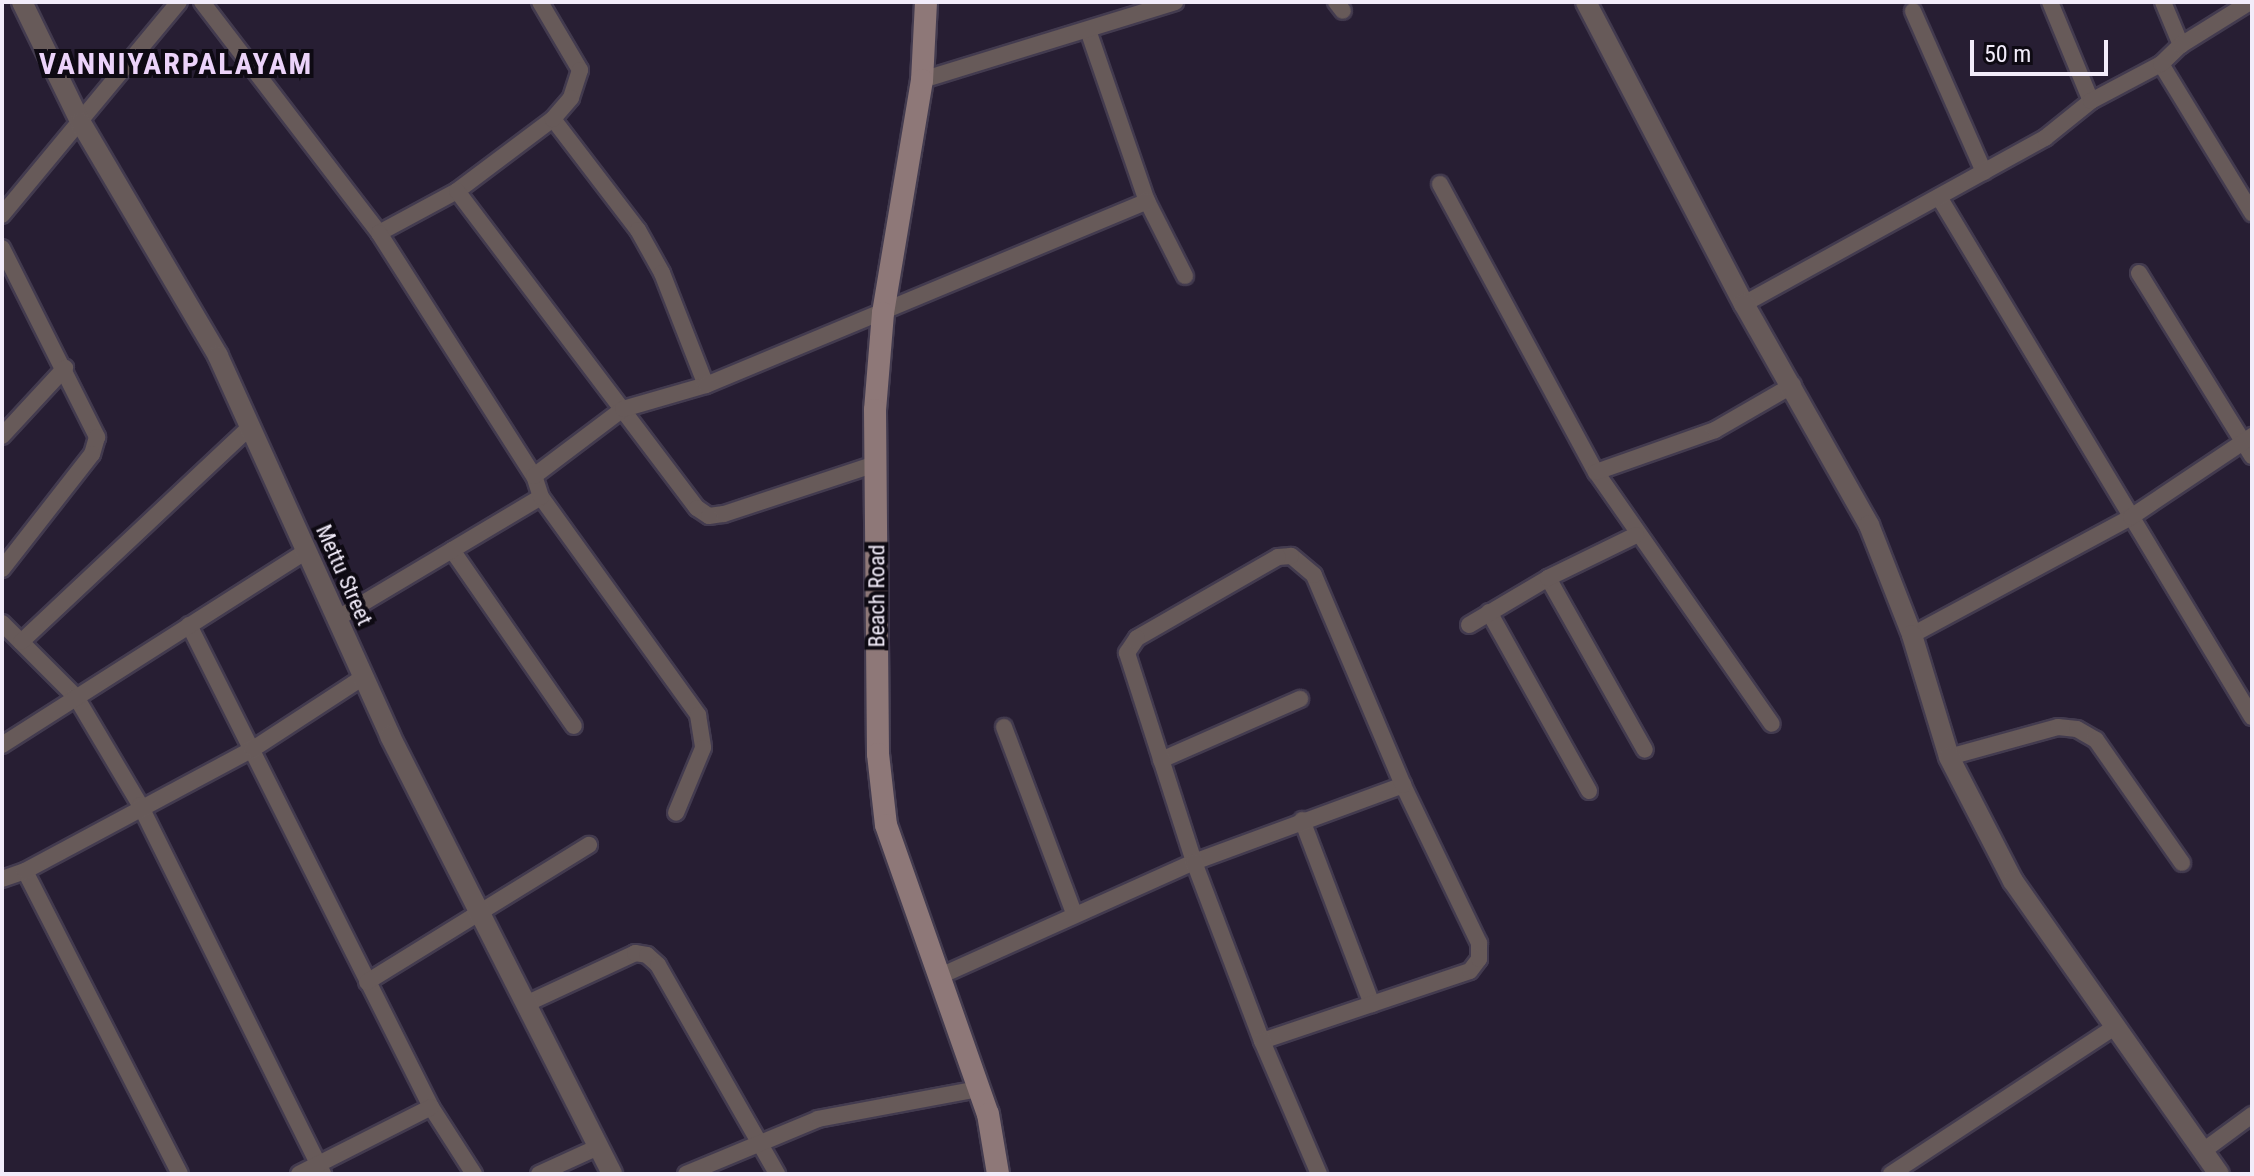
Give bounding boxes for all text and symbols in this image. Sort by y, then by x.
scale bar [1974,24,2112,74]
text: 50 m [1984,40,2031,68]
district label: VANNIYARPALAYAM [39,46,313,82]
street label: Mettu Street [310,521,378,629]
street label: Beach Road [864,545,890,647]

